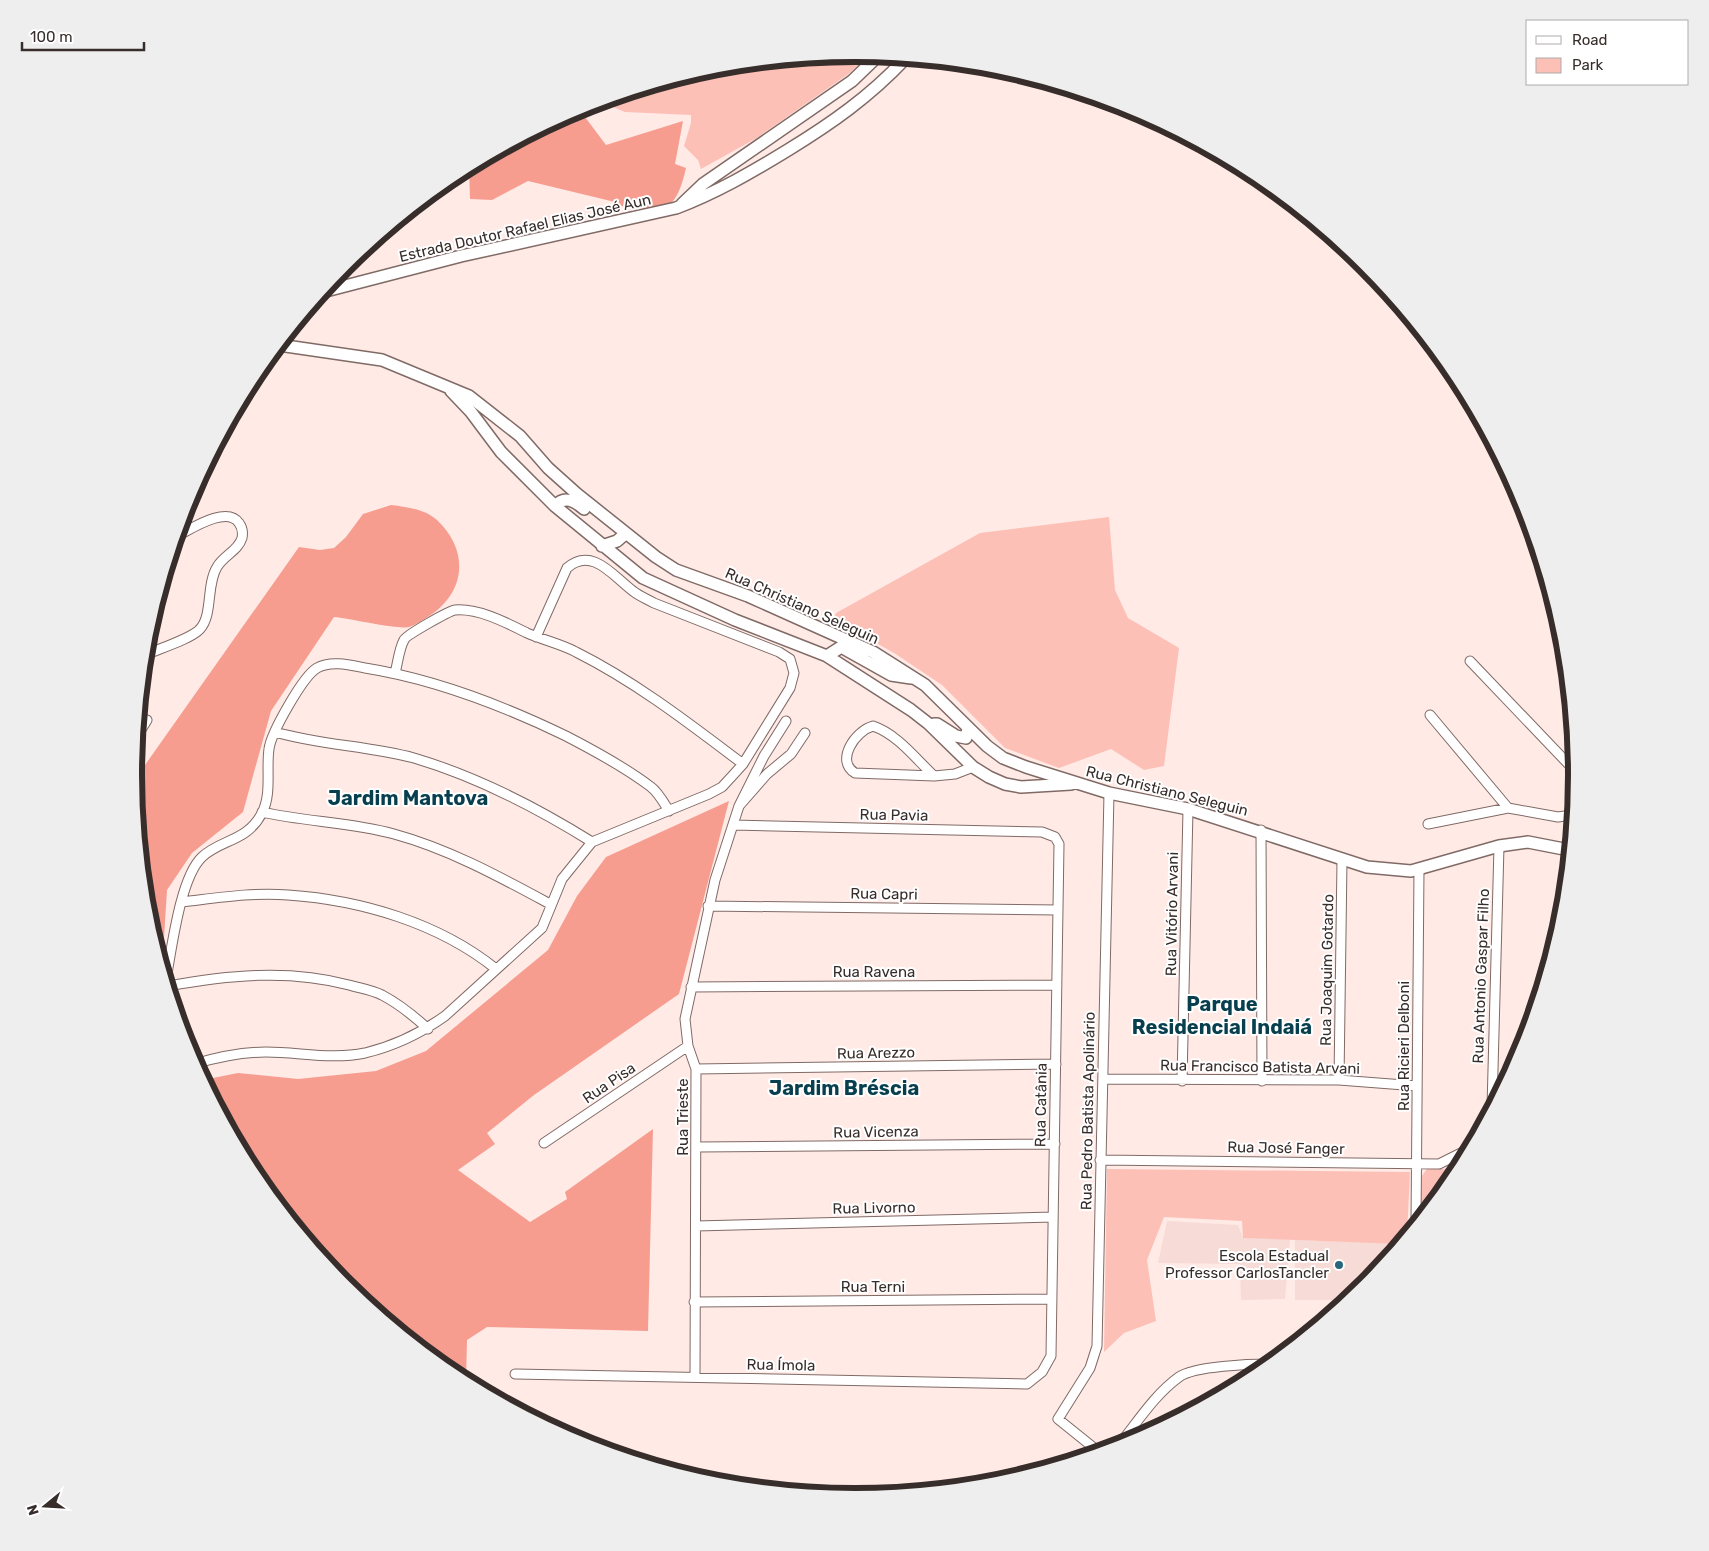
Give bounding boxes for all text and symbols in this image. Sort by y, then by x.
scale bar [22,20,145,52]
legend [1526,20,1689,85]
text: 100 m [30,28,72,46]
text: Road [1572,31,1608,49]
text: Park [1572,56,1603,74]
street label: Estrada Doutor Rafael Elias José Aun [397,190,653,266]
street label: Rua Christiano Seleguin [722,564,882,648]
street label: Rua Christiano Seleguin [1084,762,1250,820]
district label: Jardim Mantova [328,786,488,810]
street label: Rua Pavia [860,805,928,825]
street label: Rua Vitório Arvani [1162,852,1182,976]
street label: Rua Capri [850,884,918,904]
street label: Rua Antonio Gaspar Filho [1469,888,1493,1064]
street label: Rua Joaquim Gotardo [1317,894,1337,1046]
street label: Rua Ravena [833,963,915,981]
street label: Rua Ricieri Delboni [1395,981,1413,1111]
district label: Parque Residencial Indaiá [1132,992,1312,1039]
street label: Rua Pedro Batista Apolinário [1077,1012,1099,1210]
street label: Rua Arezzo [837,1043,915,1063]
street label: Rua Francisco Batista Arvani [1160,1056,1360,1078]
street label: Rua Pisa [579,1059,639,1107]
street label: Rua Catânia [1031,1063,1051,1147]
district label: Jardim Bréscia [769,1076,919,1100]
street label: Rua Trieste [674,1078,692,1156]
street label: Rua Vicenza [833,1122,919,1142]
street label: Rua José Fanger [1227,1138,1345,1158]
street label: Rua Livorno [832,1198,916,1218]
place label: Escola Estadual Professor CarlosTancler [1165,1247,1329,1282]
marker: Escola Estadual Professor CarlosTancler [1333,1259,1345,1271]
street label: Rua Terni [841,1278,905,1296]
street label: Rua Ímola [746,1355,816,1375]
north arrow [20,1481,70,1531]
text: N [23,1502,43,1517]

